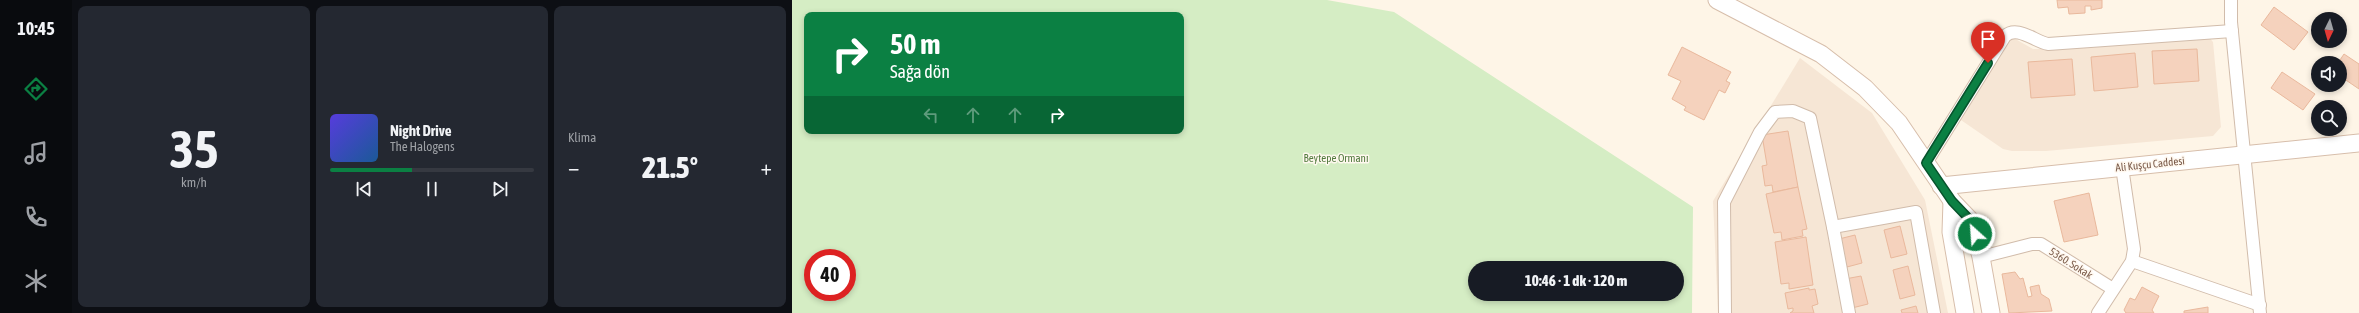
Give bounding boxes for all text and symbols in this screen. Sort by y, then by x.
north arrow [2311,12,2347,48]
map controls [2311,12,2347,136]
text: 10:45 [17,18,55,39]
pin [1971,22,2005,63]
icon: right [824,28,876,80]
text: 50 m [890,28,940,60]
icon: arrive [1977,28,1999,50]
button: sound [2311,56,2347,92]
text: Sağa dön [890,61,950,82]
icon: directions [22,75,50,103]
button: search [2311,100,2347,136]
icon: left [920,104,942,126]
icon: ahead [962,104,984,126]
icon: ahead [1004,104,1026,126]
icon: right [1046,104,1068,126]
text: 35 [170,119,218,179]
text: Night Drive [390,122,452,139]
text: Klima [568,130,596,145]
icon: music [22,139,50,167]
text: The Halogens [390,139,455,154]
text: 21.5° [642,150,698,184]
park label: Beytepe Ormanı [1304,152,1368,164]
text: − [568,154,579,180]
text: + [761,154,772,180]
street label: Ali Kuşçu Caddesi [2115,154,2185,174]
text: km/h [181,175,207,190]
icon: previous [353,178,375,200]
icon: pause [421,178,443,200]
icon: next [489,178,511,200]
icon: phone [22,203,50,231]
position arrow [1954,213,1996,255]
street label: 5360. Sokak [2047,245,2095,281]
speed limit sign: 40 [804,249,856,301]
icon: climate [22,267,50,295]
text: 10:46 · 1 dk · 120 m [1525,272,1627,289]

